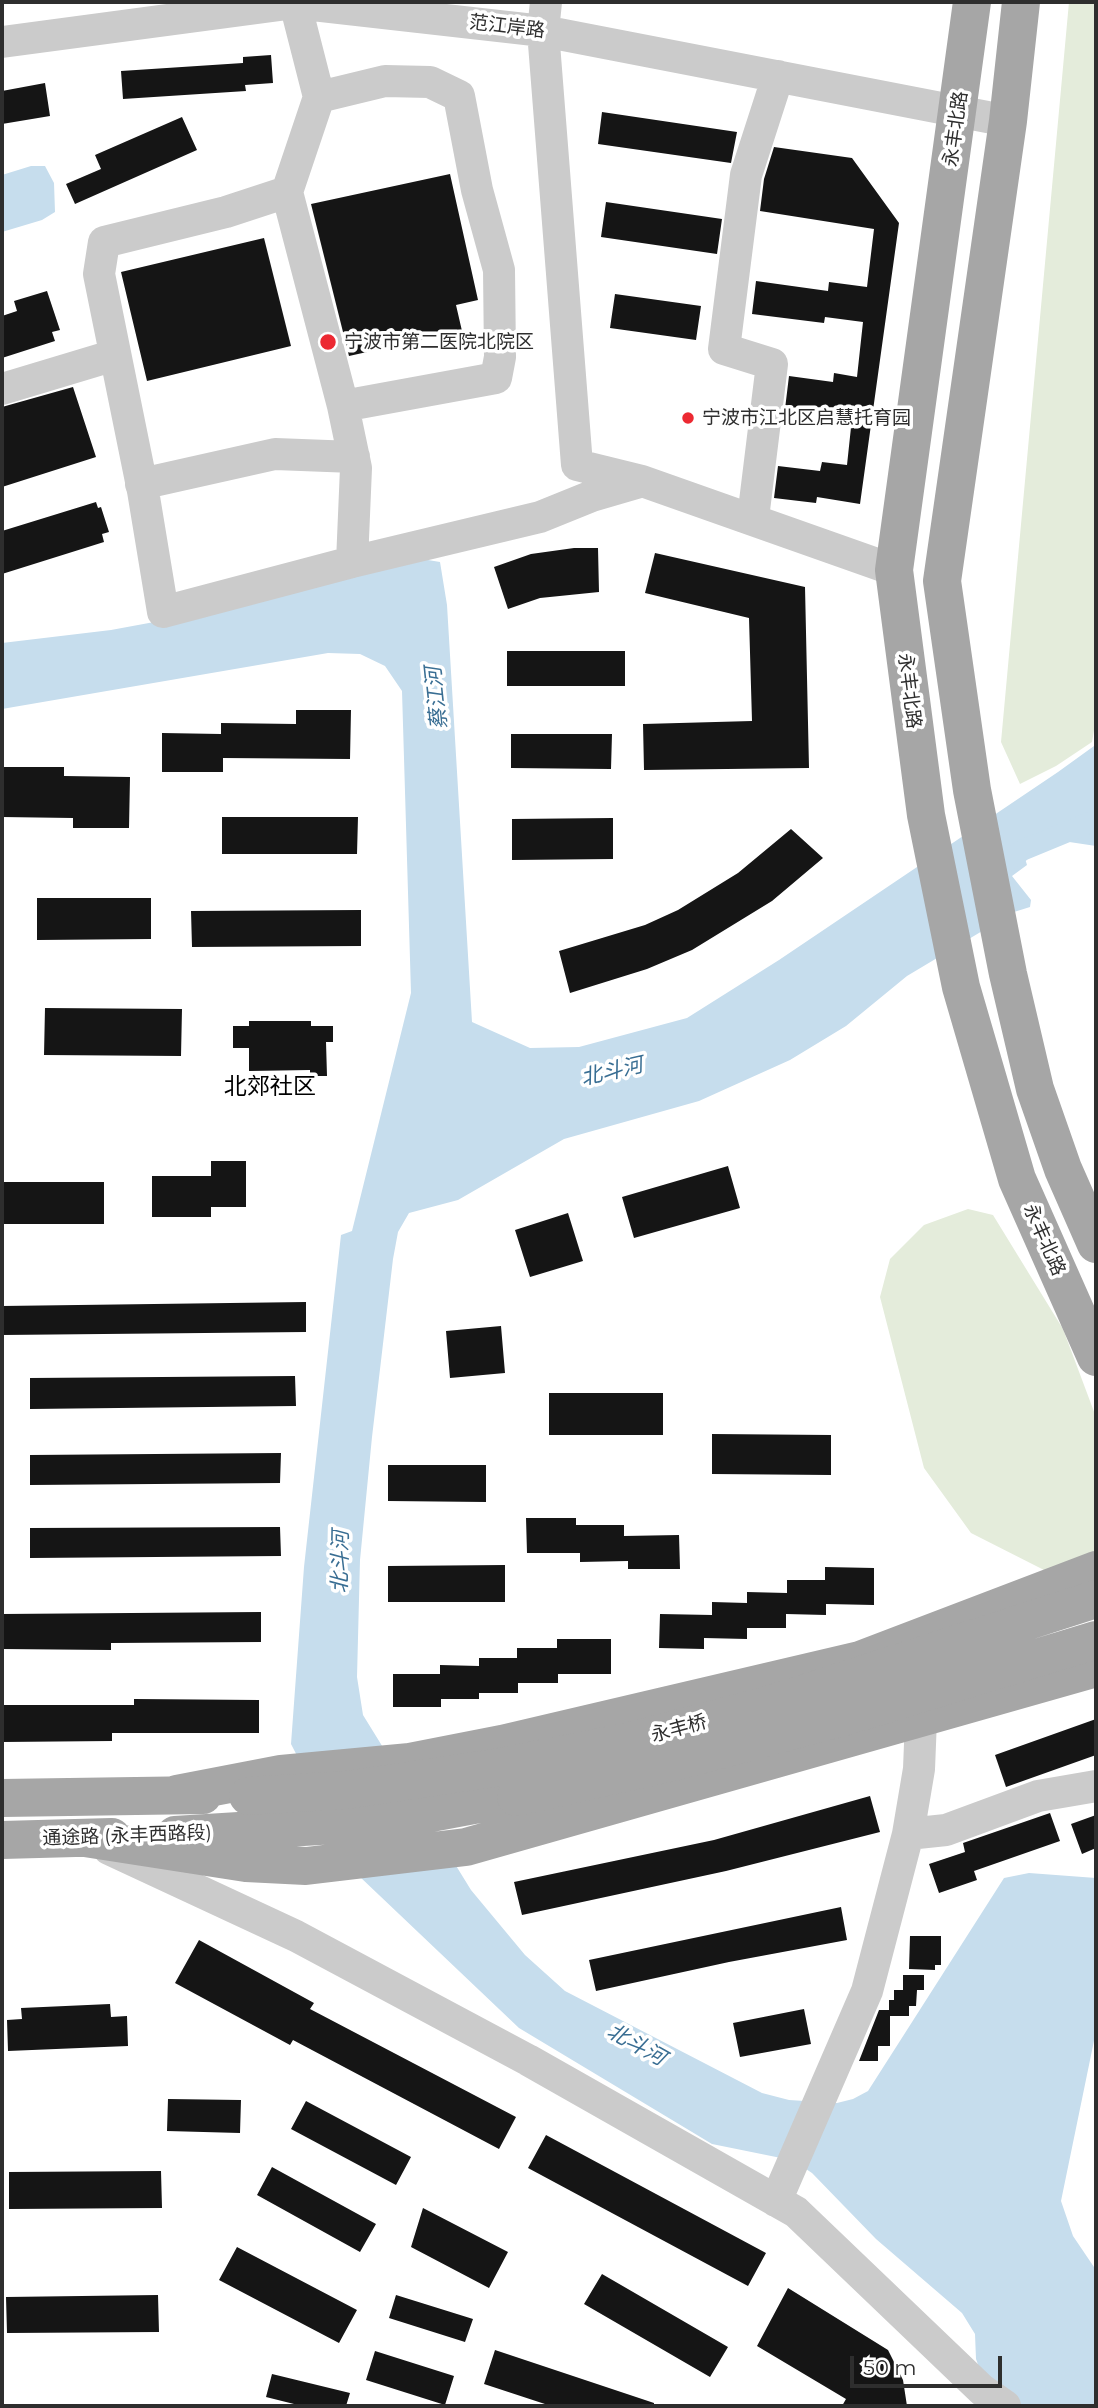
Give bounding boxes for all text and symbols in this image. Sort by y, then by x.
street label: 范江岸路 [468,11,546,43]
street label: 永丰北路 [939,90,973,168]
place label: 宁波市第二医院北院区 [344,331,534,353]
marker: 宁波市第二医院北院区 [318,332,338,352]
place label: 宁波市江北区启慧托育园 [702,407,911,429]
marker: 宁波市江北区启慧托育园 [680,410,696,426]
street label: 永丰北路 [893,652,925,730]
water label: 蔡江河 [421,665,453,731]
water label: 北斗河 [578,1053,646,1091]
district label: 北郊社区 [224,1073,316,1101]
street label: 永丰北路 [1018,1201,1070,1279]
water label: 北斗河 [328,1530,354,1594]
street label: 永丰桥 [649,1711,709,1747]
street label: 通途路 (永丰西路段) [42,1822,212,1850]
water label: 北斗河 [602,2019,670,2071]
scale bar [853,2342,1005,2386]
text: 50 m [863,2355,917,2380]

